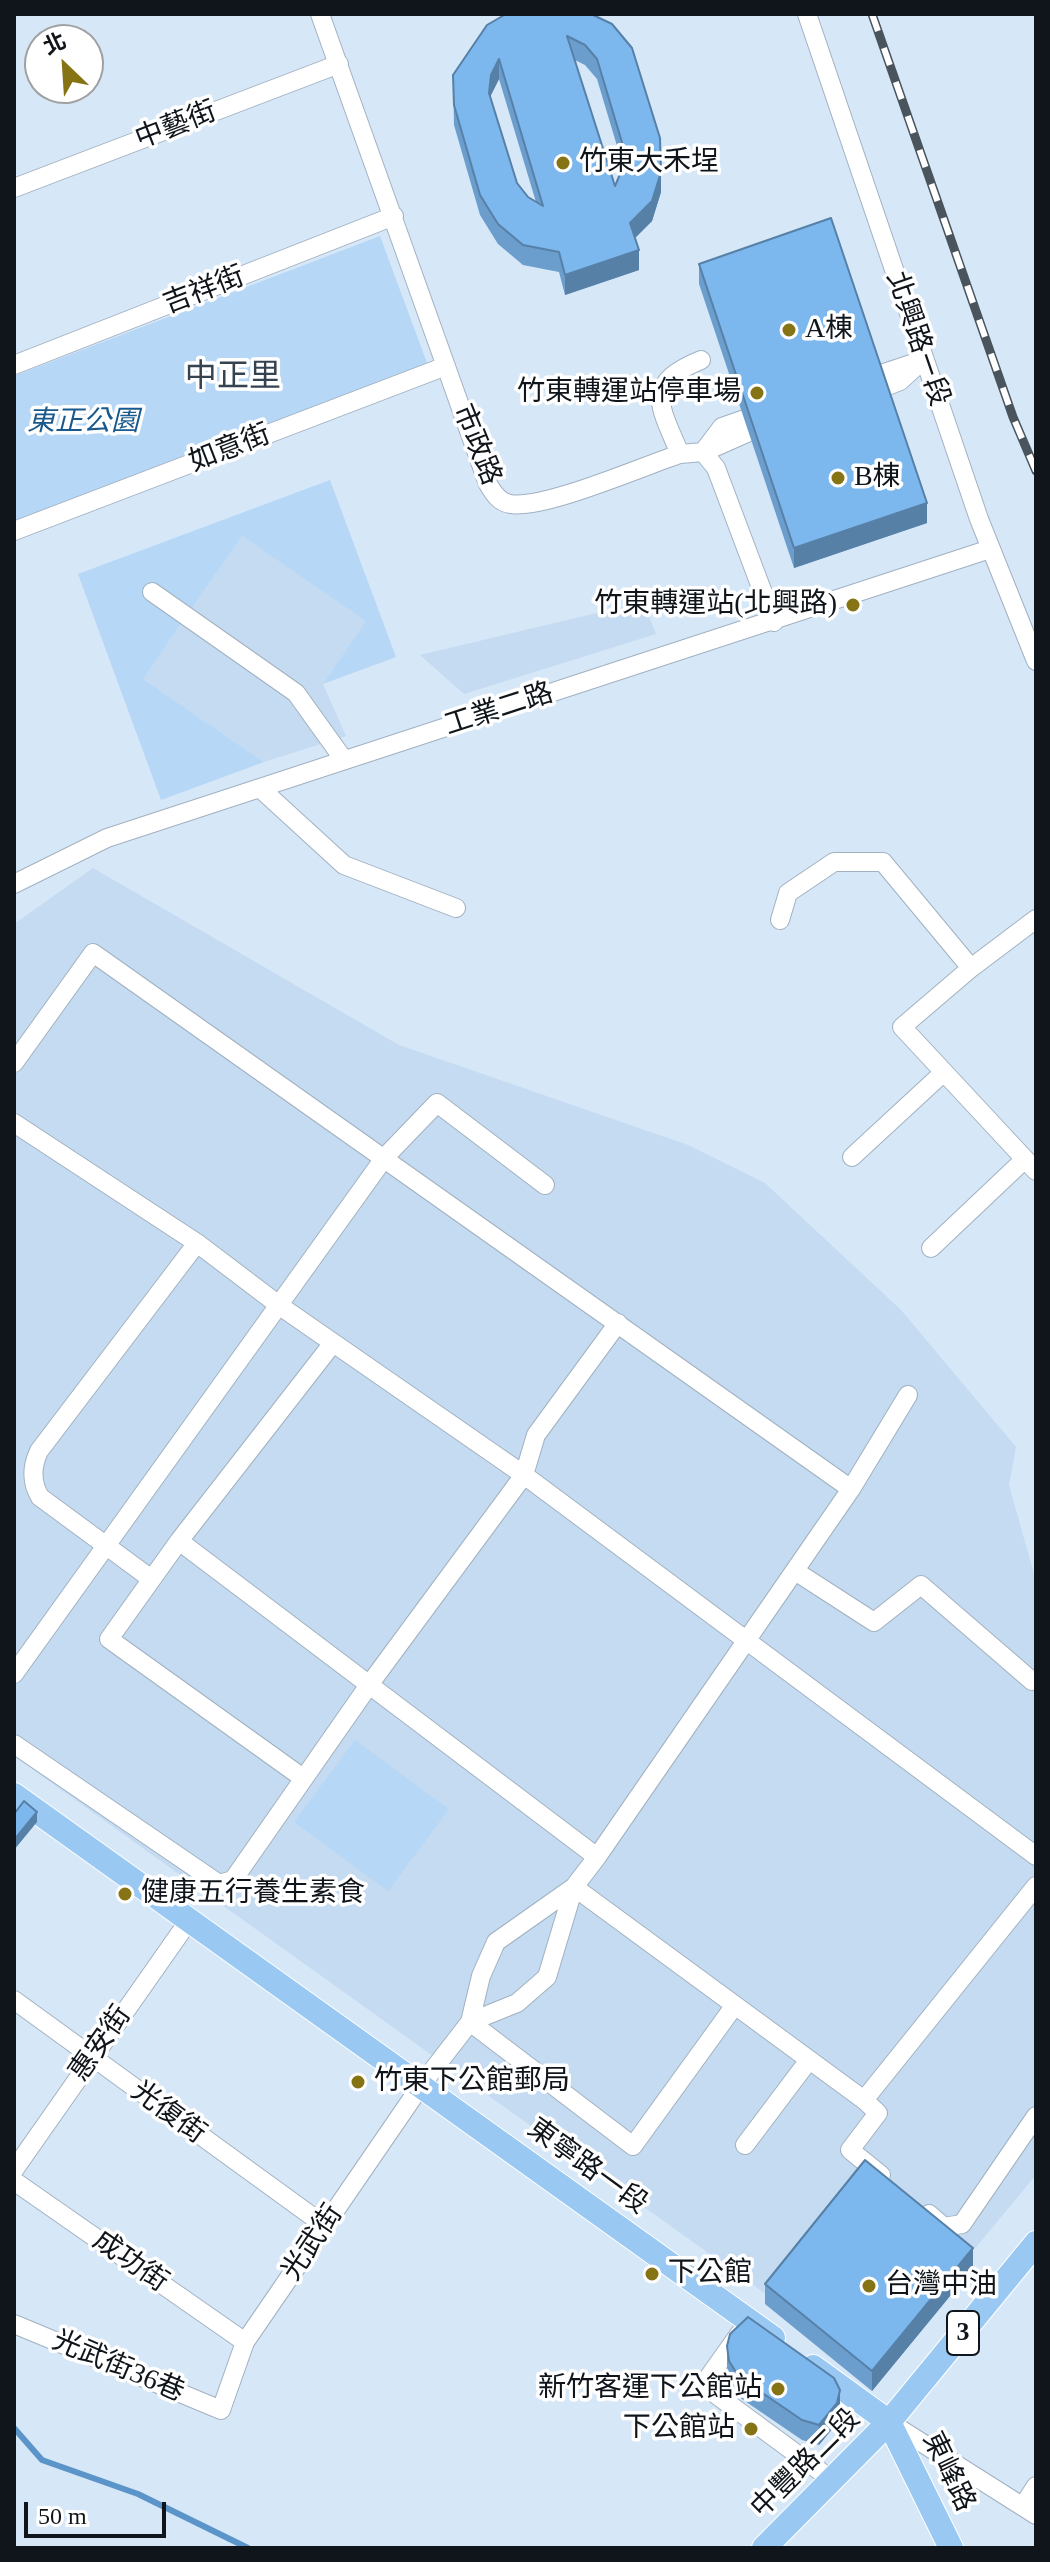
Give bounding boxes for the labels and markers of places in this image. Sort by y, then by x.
place label: 竹東大禾埕 [579,146,719,180]
marker: 竹東大禾埕 [554,154,572,172]
place label: A棟 [805,313,853,347]
marker: A棟 [780,321,798,339]
place label: 竹東轉運站停車場 [517,376,741,410]
marker: 竹東轉運站停車場 [748,384,766,402]
place label: B棟 [854,461,901,495]
marker: B棟 [829,469,847,487]
place label: 竹東轉運站(北興路) [594,588,837,622]
marker: 竹東轉運站(北興路) [844,596,862,614]
place label: 健康五行養生素食 [141,1877,365,1911]
marker: 健康五行養生素食 [116,1885,134,1903]
place label: 竹東下公館郵局 [374,2065,570,2099]
marker: 竹東下公館郵局 [349,2073,367,2091]
place label: 下公館 [668,2257,752,2291]
marker: 下公館 [643,2265,661,2283]
place label: 台灣中油 [885,2269,997,2303]
marker: 台灣中油 [860,2277,878,2295]
place label: 新竹客運下公館站 [538,2372,762,2406]
marker: 新竹客運下公館站 [769,2380,787,2398]
place label: 下公館站 [623,2412,735,2446]
marker: 下公館站 [742,2420,760,2438]

